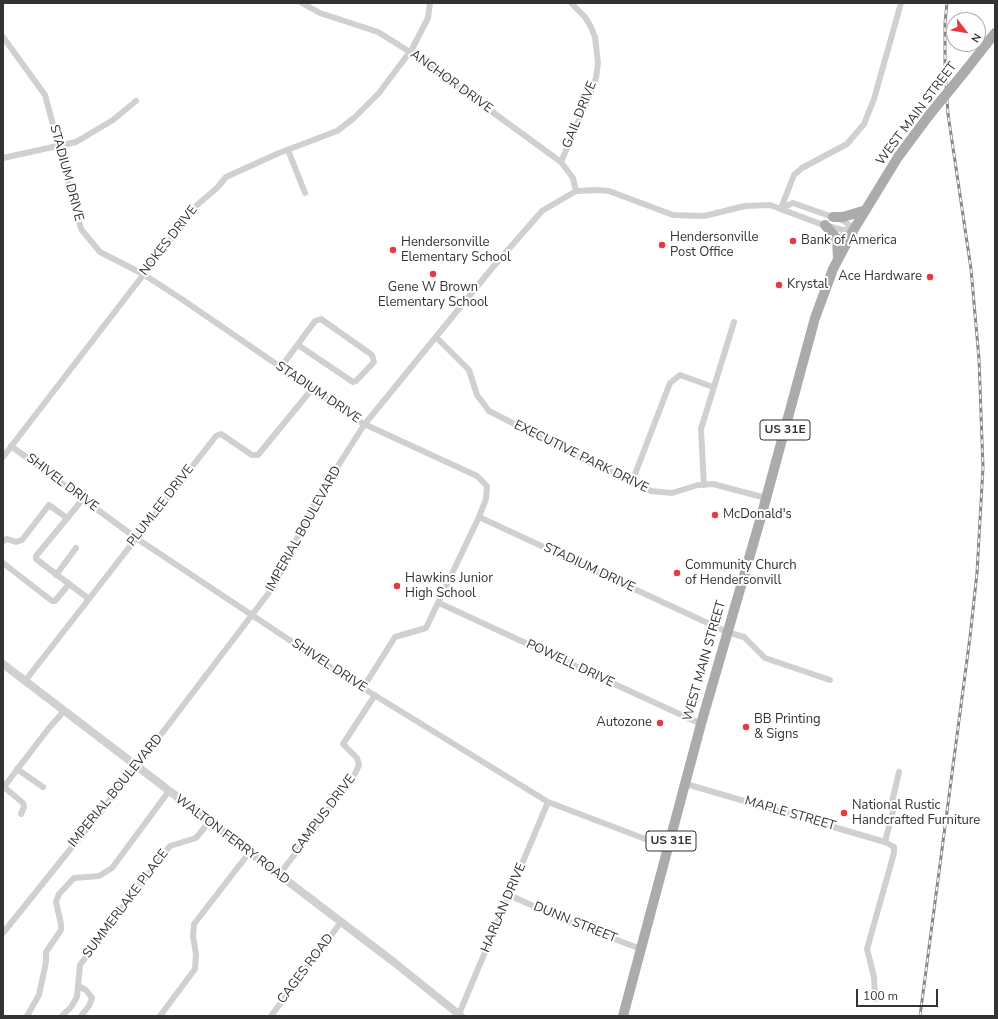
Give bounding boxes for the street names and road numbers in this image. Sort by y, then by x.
street label: ANCHOR DRIVE [407,47,495,117]
street label: WEST MAIN STREET [873,59,961,169]
street label: GAIL DRIVE [559,79,601,151]
street label: STADIUM DRIVE [46,123,86,223]
street label: NOKES DRIVE [137,203,201,279]
street label: STADIUM DRIVE [273,359,363,427]
street label: EXECUTIVE PARK DRIVE [511,418,651,496]
road number: US 31E [760,420,810,440]
street label: SHIVEL DRIVE [23,451,101,515]
street label: PLUMLEE DRIVE [124,462,198,550]
street label: IMPERIAL BOULEVARD [263,464,345,594]
street label: STADIUM DRIVE [541,540,637,596]
street label: WEST MAIN STREET [680,599,730,723]
street label: SHIVEL DRIVE [289,636,369,696]
street label: POWELL DRIVE [523,637,617,691]
street label: IMPERIAL BOULEVARD [66,731,166,851]
street label: CAMPUS DRIVE [289,772,359,858]
street label: WALTON FERRY ROAD [172,792,292,888]
street label: MAPLE STREET [743,794,837,834]
road number: US 31E [646,831,696,851]
street label: SUMMERLAKE PLACE [80,847,172,961]
street label: HARLAN DRIVE [478,861,530,955]
street label: DUNN STREET [531,899,619,947]
street label: CAGES ROAD [275,931,337,1007]

